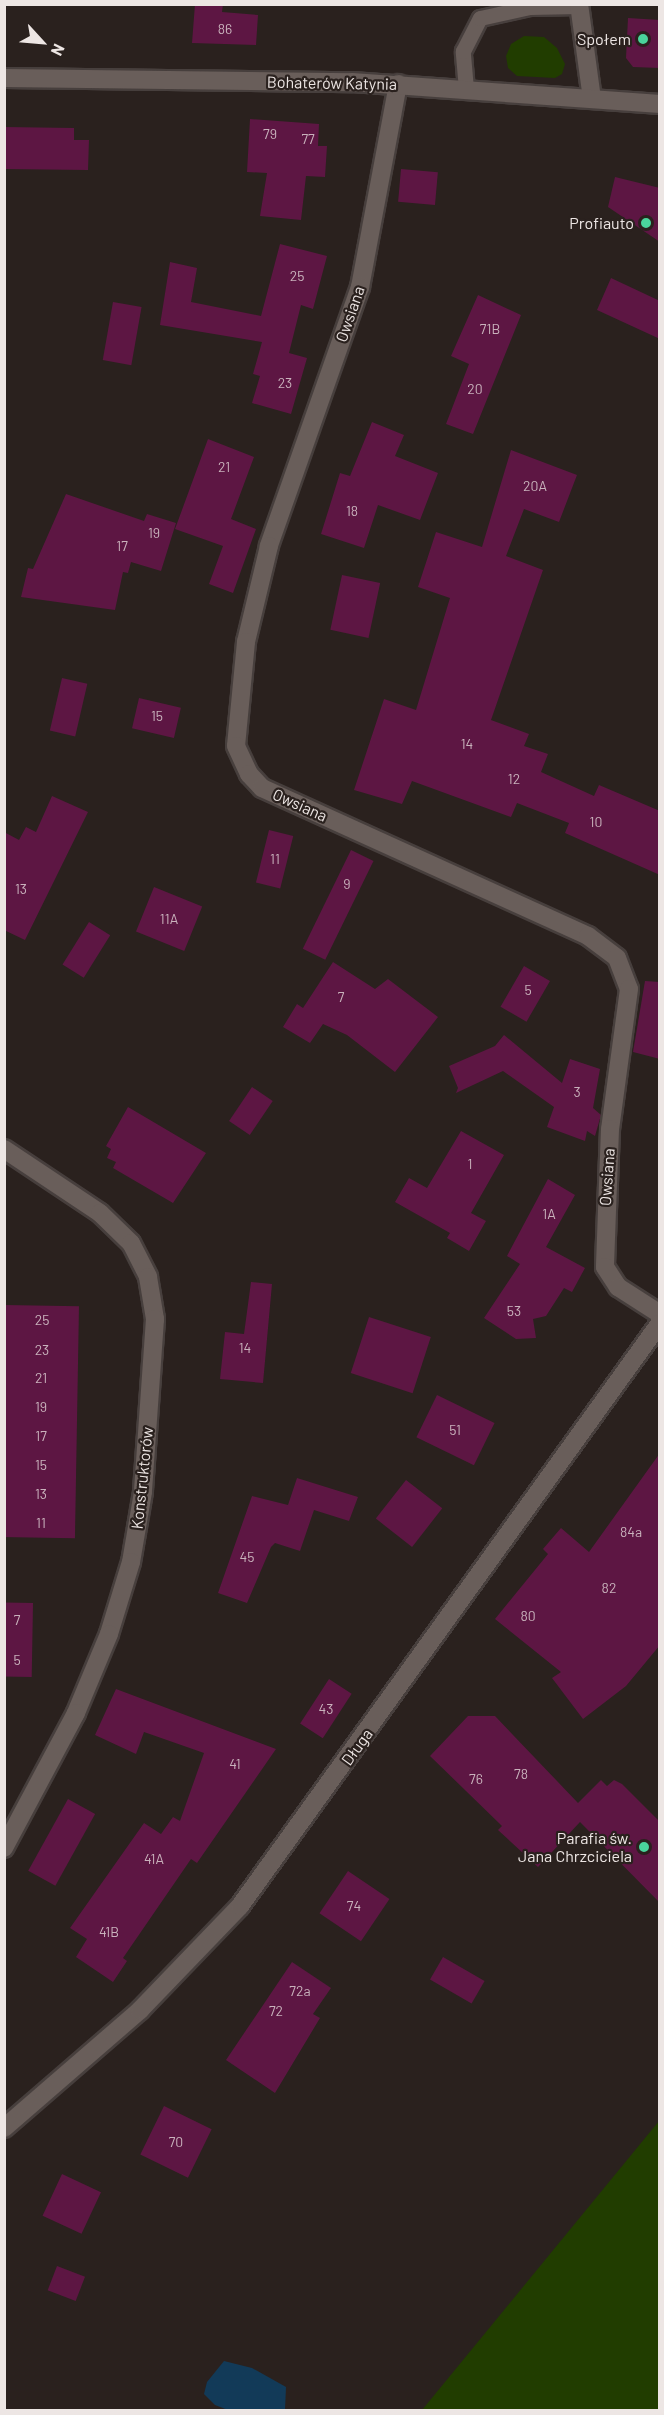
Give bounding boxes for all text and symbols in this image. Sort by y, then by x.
north arrow [12,12,72,72]
house number: 86 [218,21,232,37]
place label: Społem [577,29,631,49]
marker: Społem [636,32,650,46]
text: N [48,41,70,59]
street label: Bohaterów Katynia [267,72,397,94]
house number: 79 [263,126,277,142]
house number: 77 [301,131,315,147]
place label: Profiauto [569,213,634,233]
marker: Profiauto [639,216,653,230]
house number: 25 [290,268,304,284]
street label: Owsiana [332,284,368,344]
house number: 71B [480,321,500,337]
house number: 23 [278,375,292,391]
house number: 20 [467,381,483,397]
house number: 21 [218,459,230,475]
house number: 20A [523,478,547,494]
house number: 18 [346,503,358,519]
house number: 19 [148,525,160,541]
house number: 17 [116,538,128,554]
house number: 15 [151,708,163,724]
house number: 14 [461,736,473,752]
house number: 12 [508,771,520,787]
street label: Owsiana [270,784,330,826]
house number: 10 [590,814,602,830]
house number: 11 [270,851,280,867]
house number: 9 [343,876,351,892]
house number: 13 [15,881,27,897]
house number: 11A [160,911,178,927]
house number: 5 [524,982,532,998]
house number: 7 [338,989,344,1005]
house number: 3 [573,1084,581,1100]
street label: Owsiana [595,1148,619,1206]
house number: 1 [468,1156,472,1172]
house number: 1A [542,1206,556,1222]
house number: 53 [507,1303,521,1319]
house number: 25 [35,1312,49,1328]
house number: 14 [239,1340,251,1356]
house number: 23 [35,1342,49,1358]
house number: 21 [35,1370,47,1386]
house number: 19 [35,1399,47,1415]
house number: 51 [449,1422,461,1438]
street label: Konstruktorów [127,1426,157,1530]
house number: 17 [35,1428,47,1444]
house number: 15 [35,1457,47,1473]
house number: 13 [35,1486,47,1502]
house number: 11 [36,1515,46,1531]
house number: 84a [620,1524,642,1540]
house number: 45 [240,1549,254,1565]
house number: 82 [602,1580,616,1596]
house number: 80 [520,1608,536,1624]
house number: 7 [14,1612,20,1628]
house number: 5 [13,1652,21,1668]
house number: 43 [319,1701,333,1717]
street label: Długa [337,1725,377,1769]
house number: 41 [229,1756,241,1772]
house number: 78 [514,1766,528,1782]
house number: 76 [469,1771,483,1787]
place label: Parafia św. Jana Chrzciciela [518,1828,632,1866]
marker: Parafia św. Jana Chrzciciela [637,1840,651,1854]
house number: 41A [144,1851,164,1867]
house number: 74 [347,1898,361,1914]
house number: 41B [99,1924,119,1940]
house number: 72a [289,1983,311,1999]
house number: 72 [269,2003,283,2019]
house number: 70 [169,2134,183,2150]

